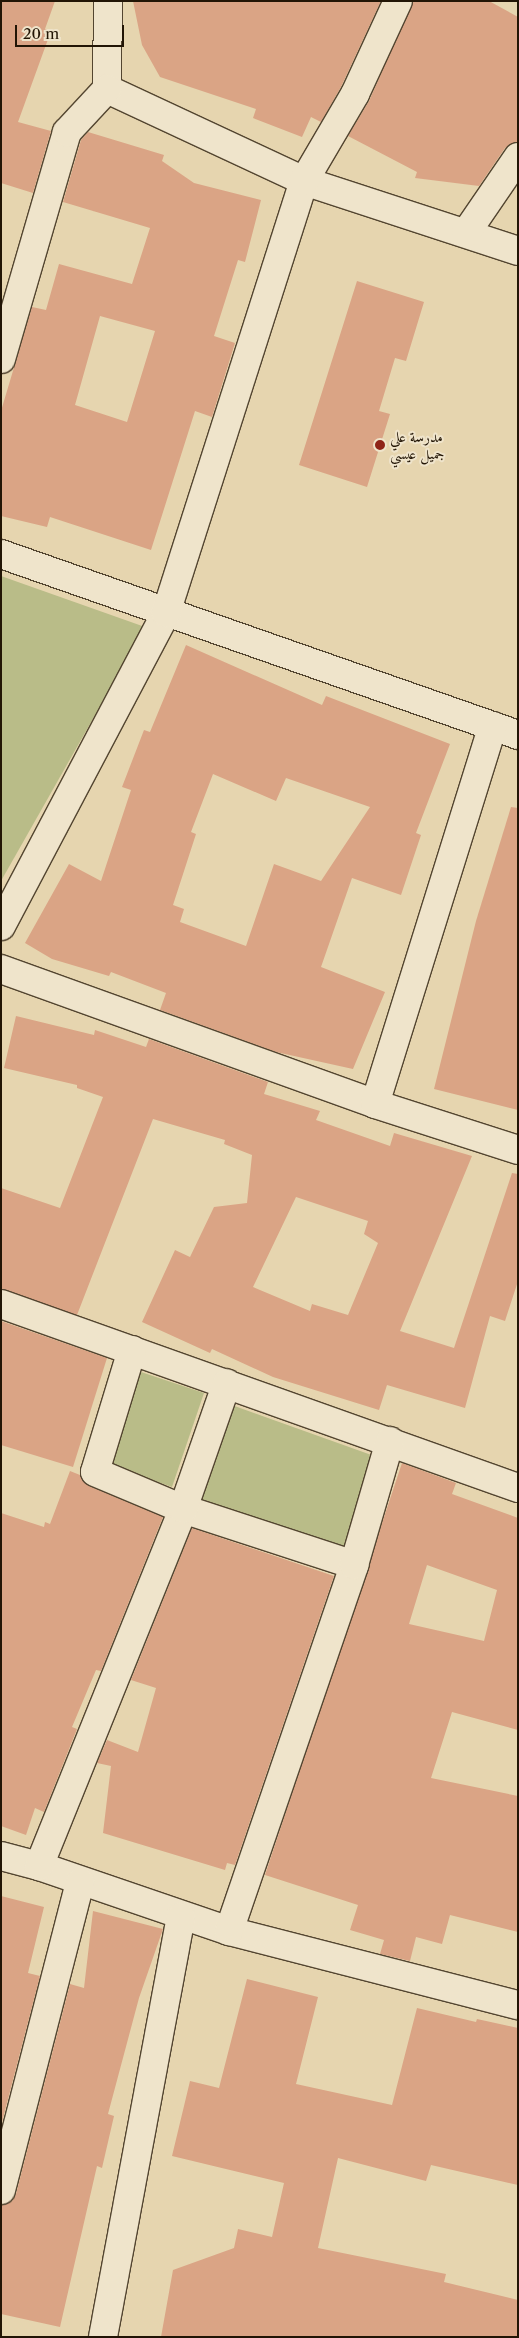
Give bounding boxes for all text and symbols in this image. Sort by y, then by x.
scale bar [18,15,126,47]
text: 20 m [23,24,59,43]
place label: مدرسة علي جميل عيسي [390,427,444,462]
marker: مدرسة علي جميل عيسي [374,439,386,451]

